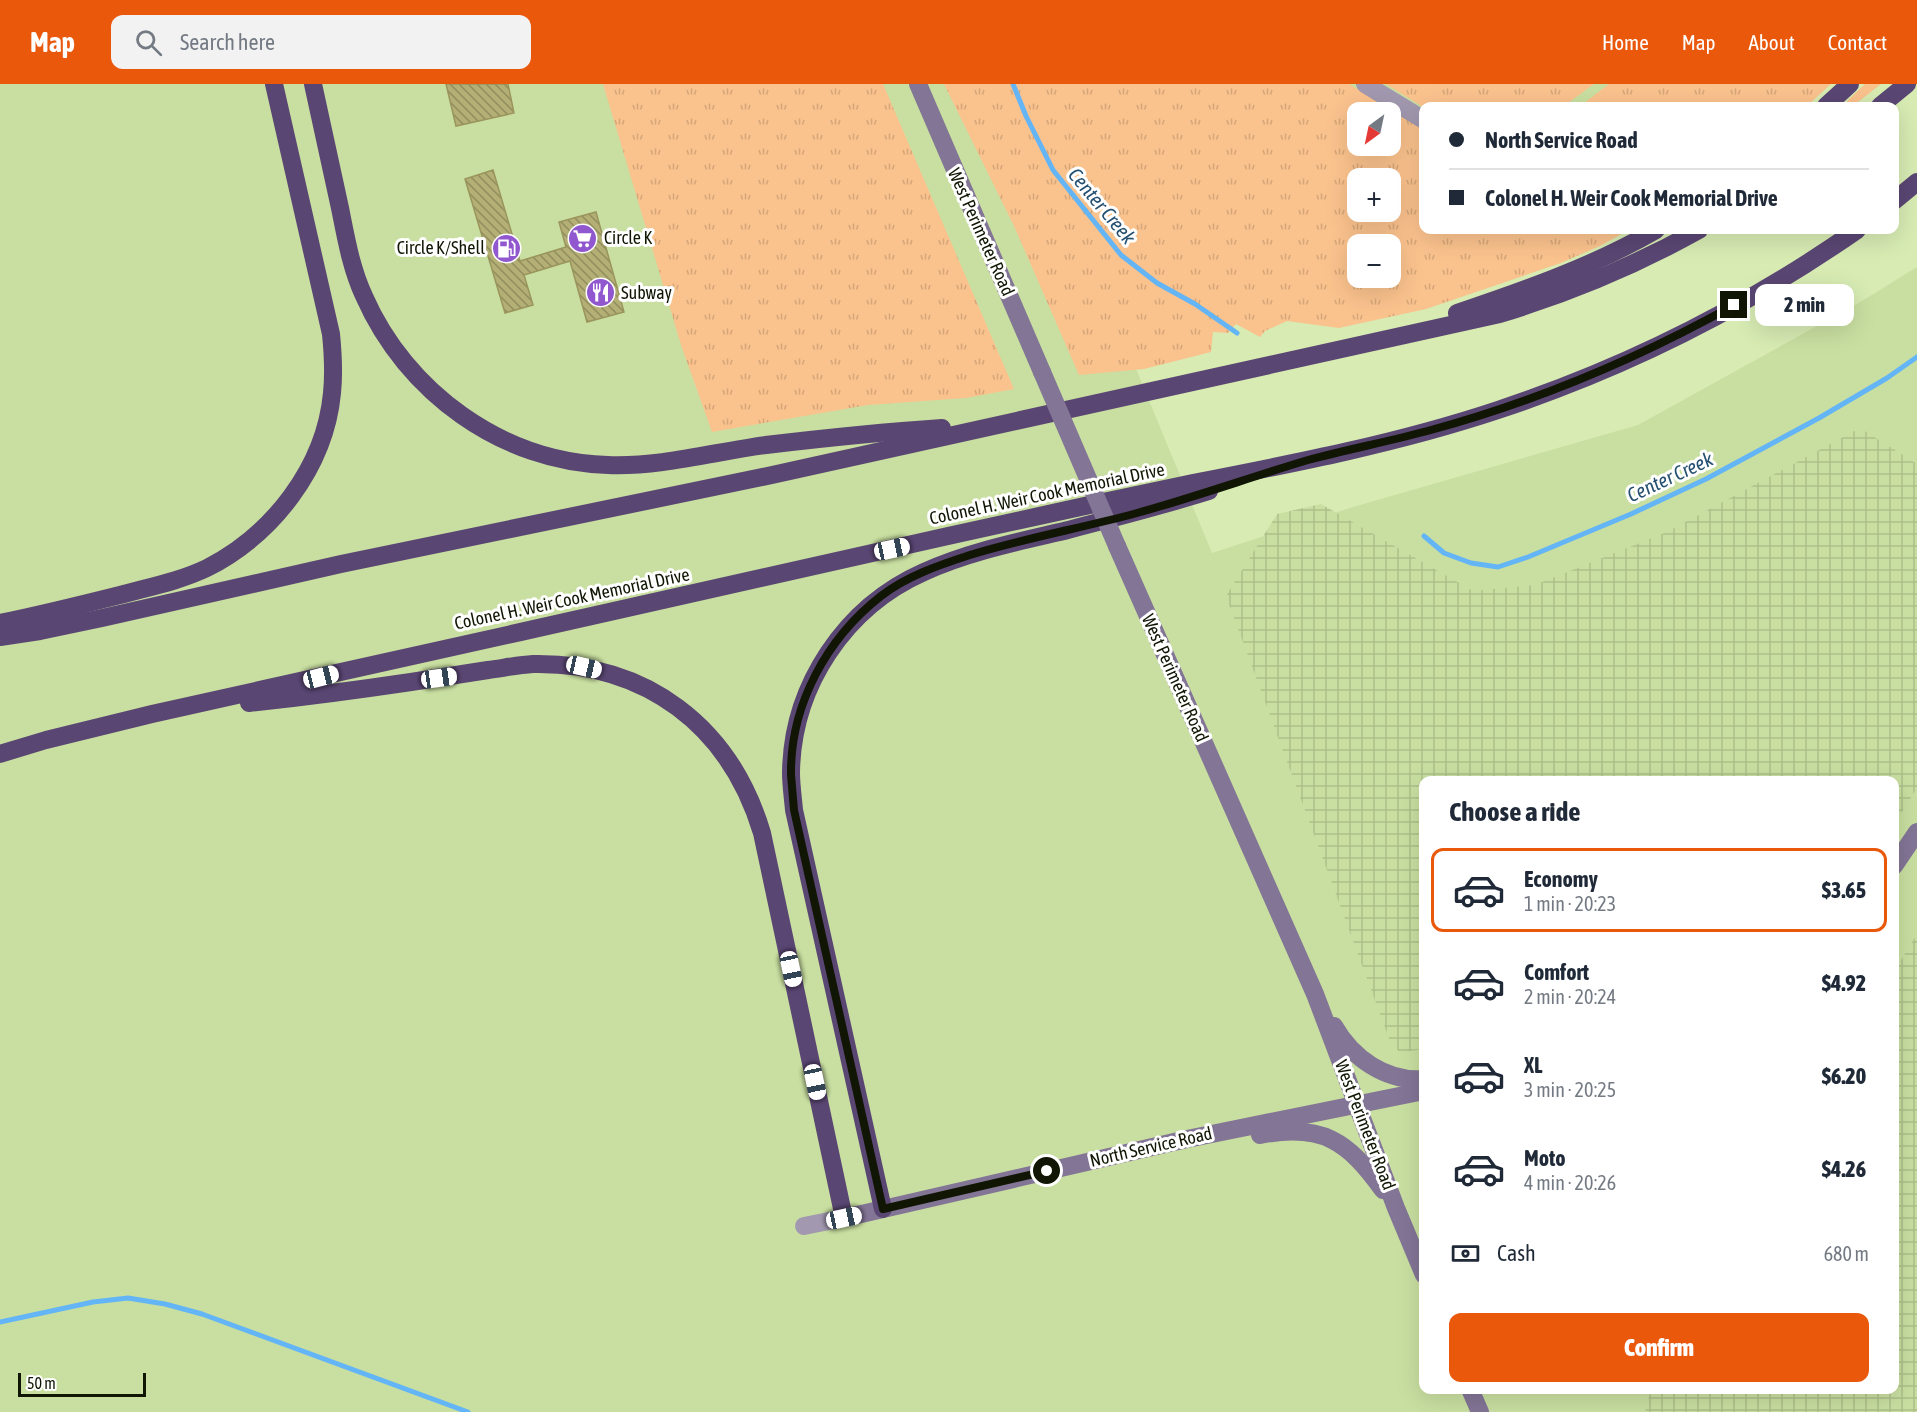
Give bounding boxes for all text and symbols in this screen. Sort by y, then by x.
search box [111,15,531,69]
text: Map [30,26,75,58]
icon: search [132,26,165,59]
text: Search here [180,29,275,55]
text: Home [1602,30,1649,54]
text: Map [1682,30,1716,54]
text: About [1749,30,1795,54]
text: Contact [1828,30,1887,54]
north arrow [1347,102,1401,156]
map controls [1347,102,1401,288]
text: North Service Road [1485,127,1638,153]
water label: Center Creek [1064,163,1141,248]
street label: West Perimeter Road [944,165,1019,299]
button: + [1347,168,1401,222]
text: Colonel H. Weir Cook Memorial Drive [1485,185,1778,211]
supermarket icon: Circle K [567,222,599,254]
place label: Circle K [604,227,652,248]
fuel station icon: Circle K/Shell [490,232,522,264]
button: − [1347,234,1401,288]
place label: Circle K/Shell [397,237,485,258]
restaurant icon: Subway [584,277,616,309]
place label: Subway [621,282,672,303]
callout: 2 min [1755,284,1854,326]
route end [1720,291,1747,318]
text: 2 min [1784,293,1825,316]
water label: Center Creek [1623,447,1716,506]
street label: Colonel H. Weir Cook Memorial Drive [928,458,1166,529]
car [873,536,911,562]
street label: Colonel H. Weir Cook Memorial Drive [453,563,691,634]
street label: West Perimeter Road [1138,611,1213,745]
car [564,654,604,680]
car [301,664,341,690]
car [420,667,458,689]
text: Choose a ride [1449,796,1581,827]
icon: car [1452,863,1506,917]
text: Economy [1524,866,1598,892]
text: $3.65 [1822,877,1866,903]
text: 1 min · 20:23 [1524,892,1616,915]
car [778,950,804,988]
icon: car [1452,956,1506,1010]
text: Comfort [1524,959,1589,985]
text: $4.92 [1822,970,1866,996]
text: 2 min · 20:24 [1524,985,1616,1008]
icon: car [1452,1049,1506,1103]
text: XL [1524,1052,1542,1078]
street label: West Perimeter Road [1331,1057,1400,1193]
car [802,1063,828,1101]
text: $6.20 [1822,1063,1866,1089]
text: 3 min · 20:25 [1524,1078,1616,1101]
street label: North Service Road [1088,1122,1214,1171]
icon: car [1452,1142,1506,1196]
text: Moto [1524,1145,1566,1171]
text: $4.26 [1822,1156,1866,1182]
route start [1033,1157,1060,1184]
text: 4 min · 20:26 [1524,1171,1616,1194]
car [825,1205,863,1231]
icon: cash [1449,1237,1482,1270]
text: Cash [1497,1240,1536,1266]
text: 680 m [1824,1242,1869,1265]
button: Confirm [1449,1313,1869,1382]
scale bar [18,1370,146,1398]
text: 50 m [27,1374,56,1392]

